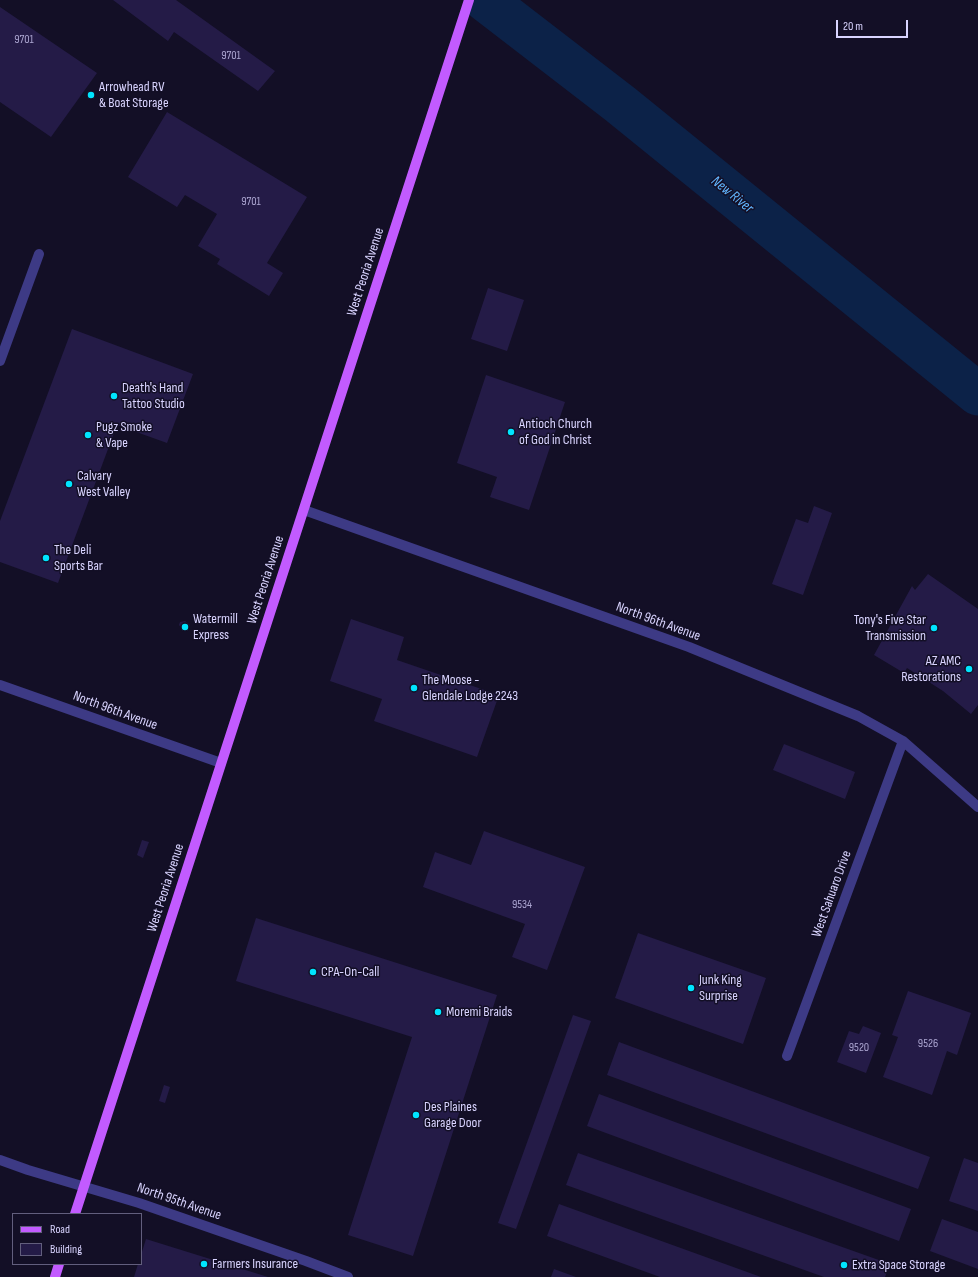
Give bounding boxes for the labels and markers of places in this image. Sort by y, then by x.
place label: Arrowhead RV & Boat Storage [99,79,169,112]
marker: Arrowhead RV & Boat Storage [86,90,96,100]
place label: Death's Hand Tattoo Studio [122,380,185,412]
marker: Death's Hand Tattoo Studio [109,391,119,401]
place label: Antioch Church of God in Christ [519,416,592,448]
place label: Pugz Smoke & Vape [96,419,152,452]
marker: Antioch Church of God in Christ [506,427,516,437]
marker: Pugz Smoke & Vape [83,430,93,440]
place label: Calvary West Valley [77,468,130,500]
marker: Calvary West Valley [64,479,74,489]
place label: The Deli Sports Bar [54,542,103,574]
marker: The Deli Sports Bar [41,553,51,563]
place label: Watermill Express [193,611,238,644]
place label: Tony's Five Star Transmission [854,612,926,644]
marker: Watermill Express [180,622,190,632]
marker: Tony's Five Star Transmission [929,623,939,633]
place label: AZ AMC Restorations [901,653,961,686]
marker: AZ AMC Restorations [964,664,974,674]
place label: The Moose - Glendale Lodge 2243 [422,672,518,704]
marker: The Moose - Glendale Lodge 2243 [409,683,419,693]
place label: CPA-On-Call [321,964,379,980]
marker: CPA-On-Call [308,967,318,977]
place label: Junk King Surprise [699,972,742,1004]
marker: Junk King Surprise [686,983,696,993]
place label: Moremi Braids [446,1004,512,1020]
marker: Moremi Braids [433,1007,443,1017]
place label: Des Plaines Garage Door [424,1099,481,1132]
marker: Des Plaines Garage Door [411,1110,421,1120]
place label: Farmers Insurance [212,1256,298,1272]
place label: Extra Space Storage [852,1257,945,1273]
marker: Farmers Insurance [199,1259,209,1269]
marker: Extra Space Storage [839,1260,849,1270]

